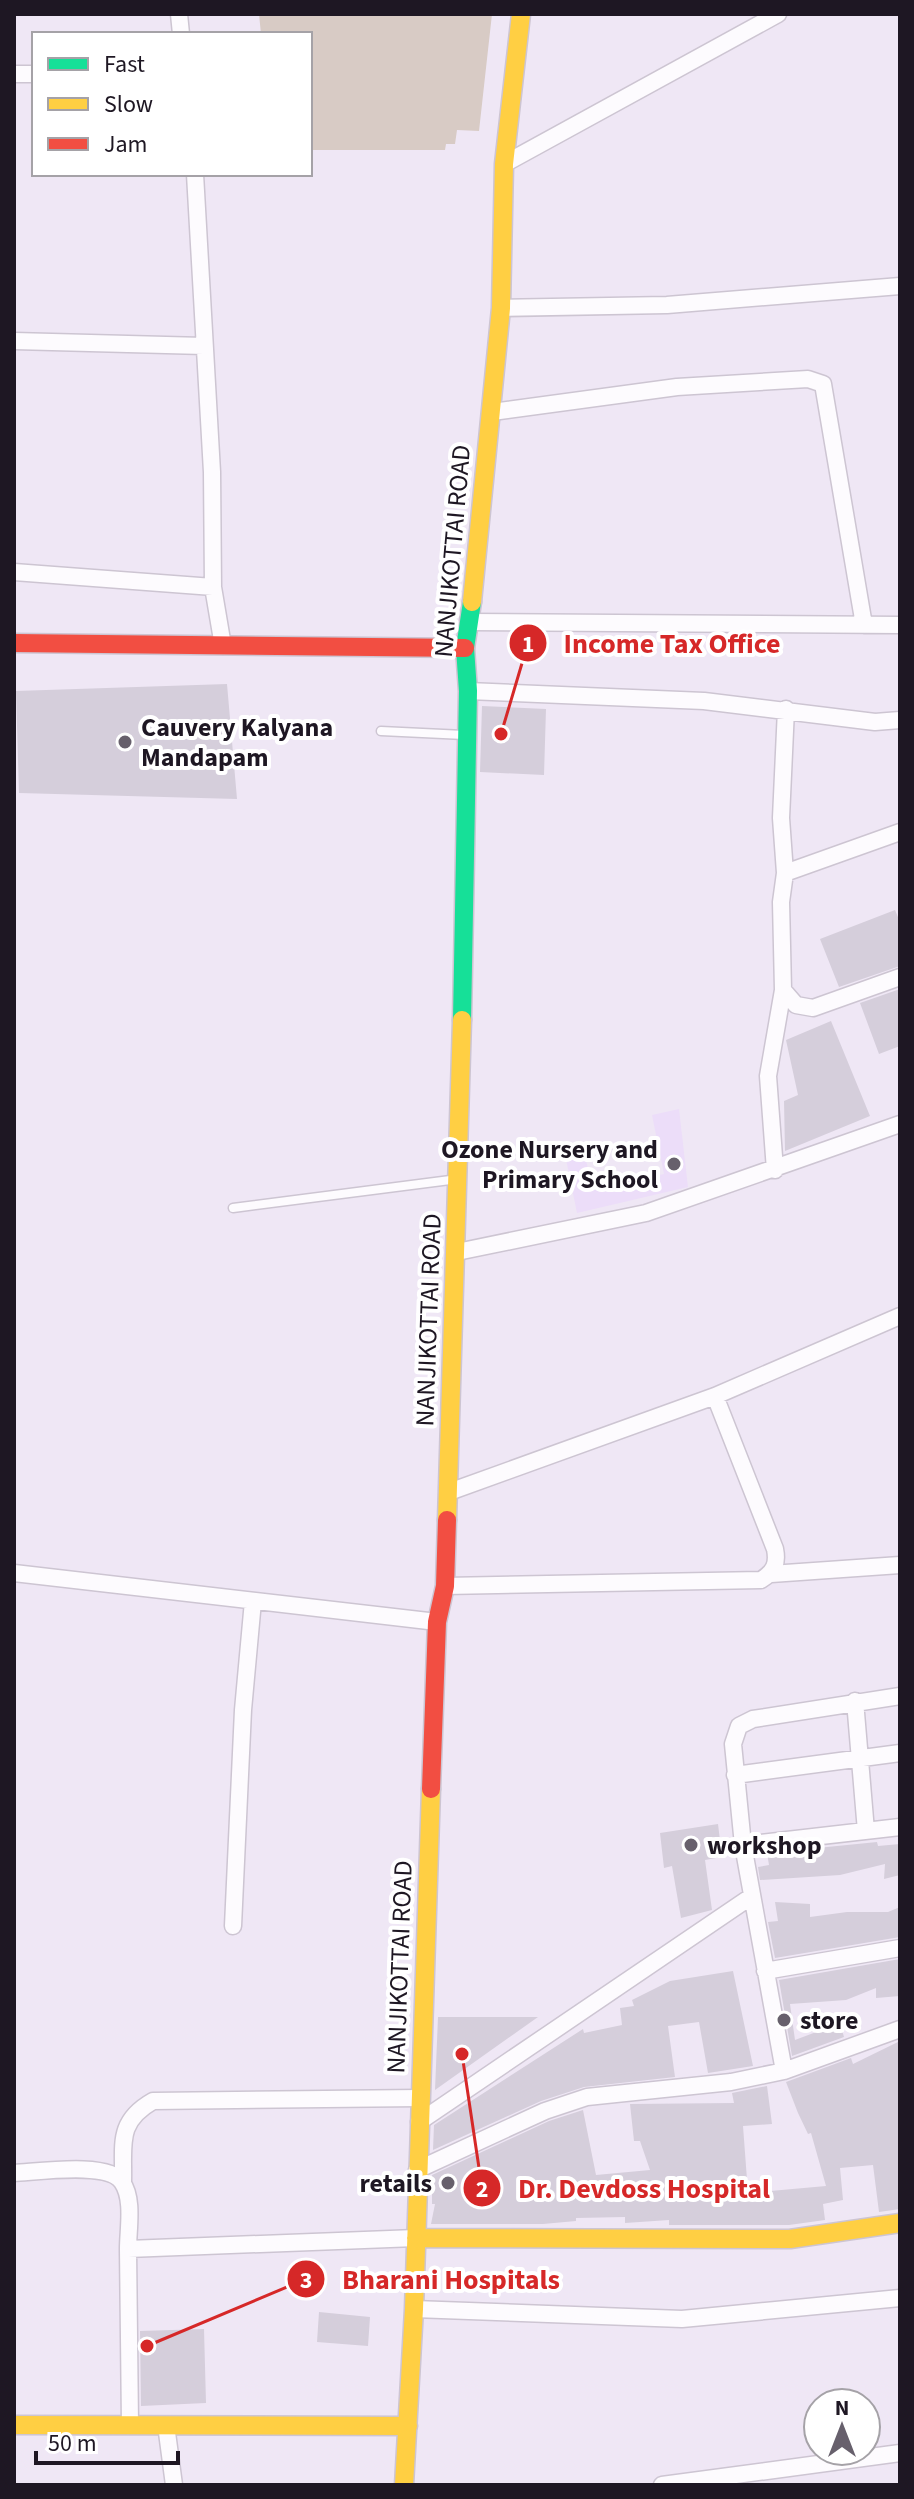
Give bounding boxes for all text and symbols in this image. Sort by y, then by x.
legend [32,32,312,176]
text: Fast [104,47,145,82]
text: Slow [104,87,153,122]
text: Jam [104,127,148,162]
street label: NANJIKOTTAI ROAD [425,443,480,659]
callout: Income Tax Office [508,617,797,669]
text: Income Tax Office [563,624,781,664]
text: 1 [522,627,534,662]
place label: Cauvery Kalyana Mandapam [141,709,333,776]
marker: Cauvery Kalyana Mandapam [116,733,134,751]
place label: Ozone Nursery and Primary School [441,1131,659,1198]
marker: Ozone Nursery and Primary School [665,1155,683,1173]
street label: NANJIKOTTAI ROAD [406,1213,451,1427]
place label: workshop [707,1827,822,1864]
marker: workshop [682,1836,700,1854]
street label: NANJIKOTTAI ROAD [377,1860,422,2074]
place label: store [800,2002,858,2039]
marker: store [775,2011,793,2029]
callout: Dr. Devdoss Hospital [462,2162,786,2214]
place label: retails [359,2165,432,2202]
text: Dr. Devdoss Hospital [518,2169,770,2209]
text: 2 [476,2172,488,2207]
marker: retails [439,2174,457,2192]
callout: Bharani Hospitals [286,2253,576,2305]
text: Bharani Hospitals [342,2260,560,2300]
text: 3 [300,2263,312,2298]
north arrow [802,2387,882,2467]
text: N [835,2392,849,2424]
scale bar [36,2415,178,2465]
text: 50 m [48,2426,97,2461]

